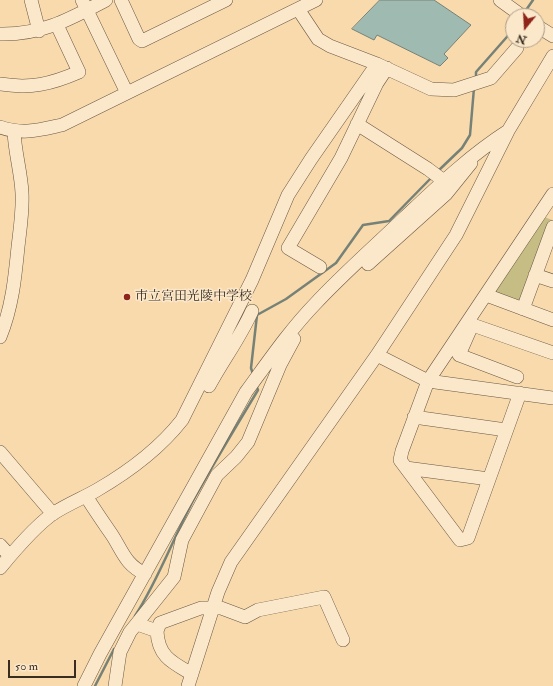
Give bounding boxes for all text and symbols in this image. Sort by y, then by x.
north arrow [505,8,545,48]
text: N [515,31,528,47]
place label: 市立宮田光陵中学校 [135,289,252,305]
marker: 市立宮田光陵中学校 [122,292,132,302]
scale bar [10,652,78,678]
text: 50 m [15,659,38,674]

